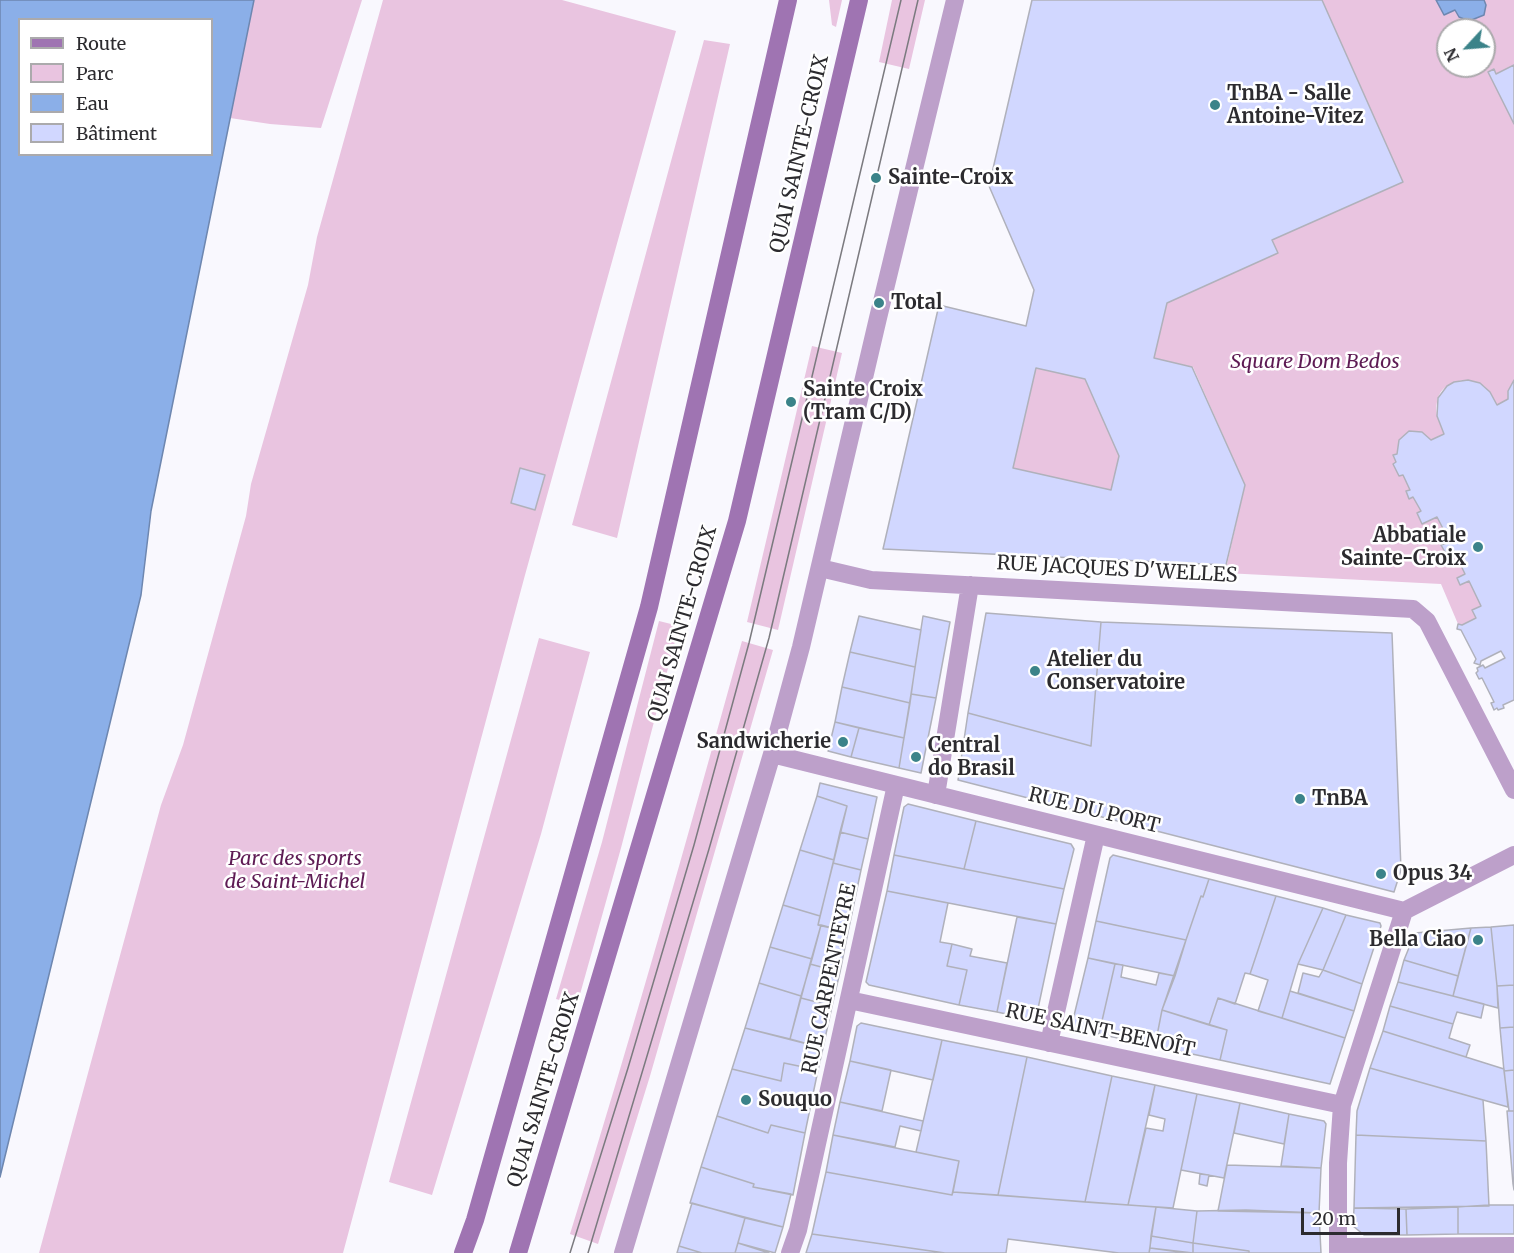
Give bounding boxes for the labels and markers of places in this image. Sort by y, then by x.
place label: TnBA - Salle Antoine-Vitez [1227,82,1363,129]
marker: TnBA - Salle Antoine-Vitez [1208,98,1222,112]
place label: Sainte-Croix [888,166,1013,190]
marker: Sainte-Croix [869,171,883,185]
place label: Total [891,291,942,315]
marker: Total [872,296,886,310]
place label: Sainte Croix (Tram C/D) [803,378,923,425]
marker: Sainte Croix (Tram C/D) [784,395,798,409]
place label: Abbatiale Sainte-Croix [1341,524,1466,571]
marker: Abbatiale Sainte-Croix [1471,540,1485,554]
place label: Atelier du Conservatoire [1047,648,1185,695]
marker: Atelier du Conservatoire [1028,664,1042,678]
place label: Sandwicherie [696,730,831,754]
place label: Central do Brasil [928,734,1015,781]
marker: Sandwicherie [836,735,850,749]
marker: Central do Brasil [909,750,923,764]
place label: TnBA [1312,787,1368,811]
marker: TnBA [1293,792,1307,806]
place label: Opus 34 [1393,862,1472,886]
marker: Opus 34 [1374,867,1388,881]
place label: Bella Ciao [1369,928,1466,952]
marker: Bella Ciao [1471,933,1485,947]
place label: Souquo [758,1088,832,1112]
marker: Souquo [739,1093,753,1107]

